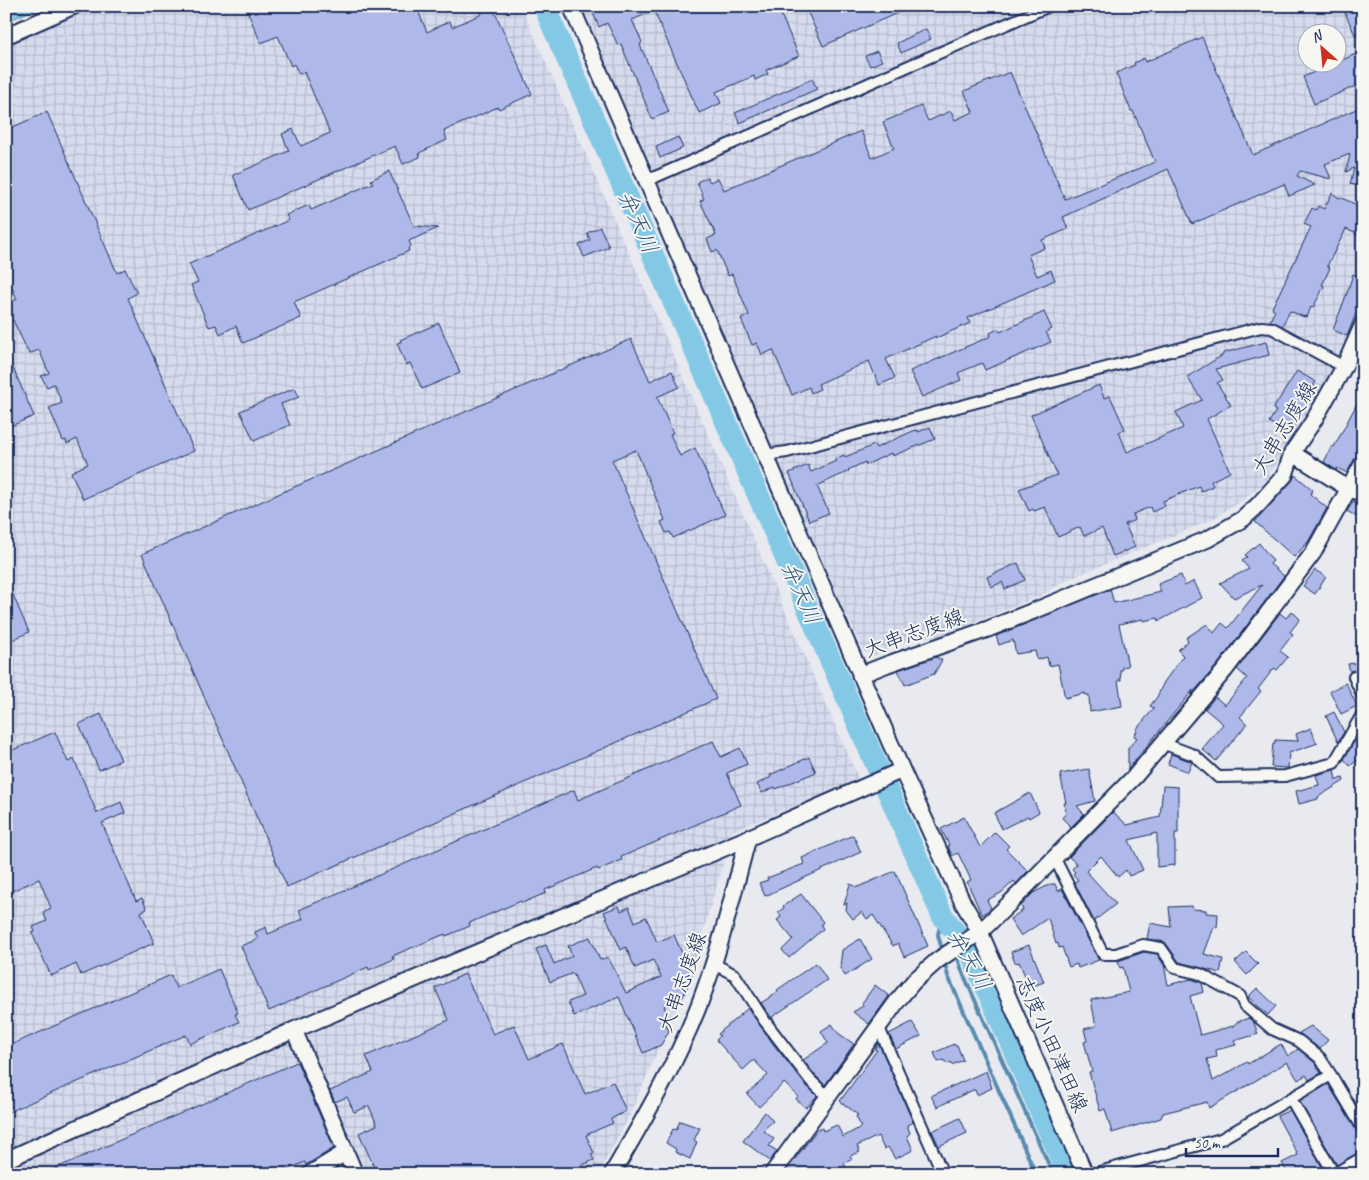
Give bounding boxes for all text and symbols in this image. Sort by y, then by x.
north arrow [1296,22,1346,72]
text: N [1309,26,1326,46]
water label: 弁天川 [612,186,664,258]
street label: 大串志度線 [1246,376,1322,480]
water label: 弁天川 [775,557,827,629]
street label: 大串志度線 [860,603,968,663]
water label: 弁天川 [941,924,997,996]
street label: 大串志度線 [652,928,712,1036]
street label: 志度小田津田線 [1010,972,1094,1116]
scale bar [1186,1125,1279,1157]
text: 50 m [1194,1134,1221,1153]

